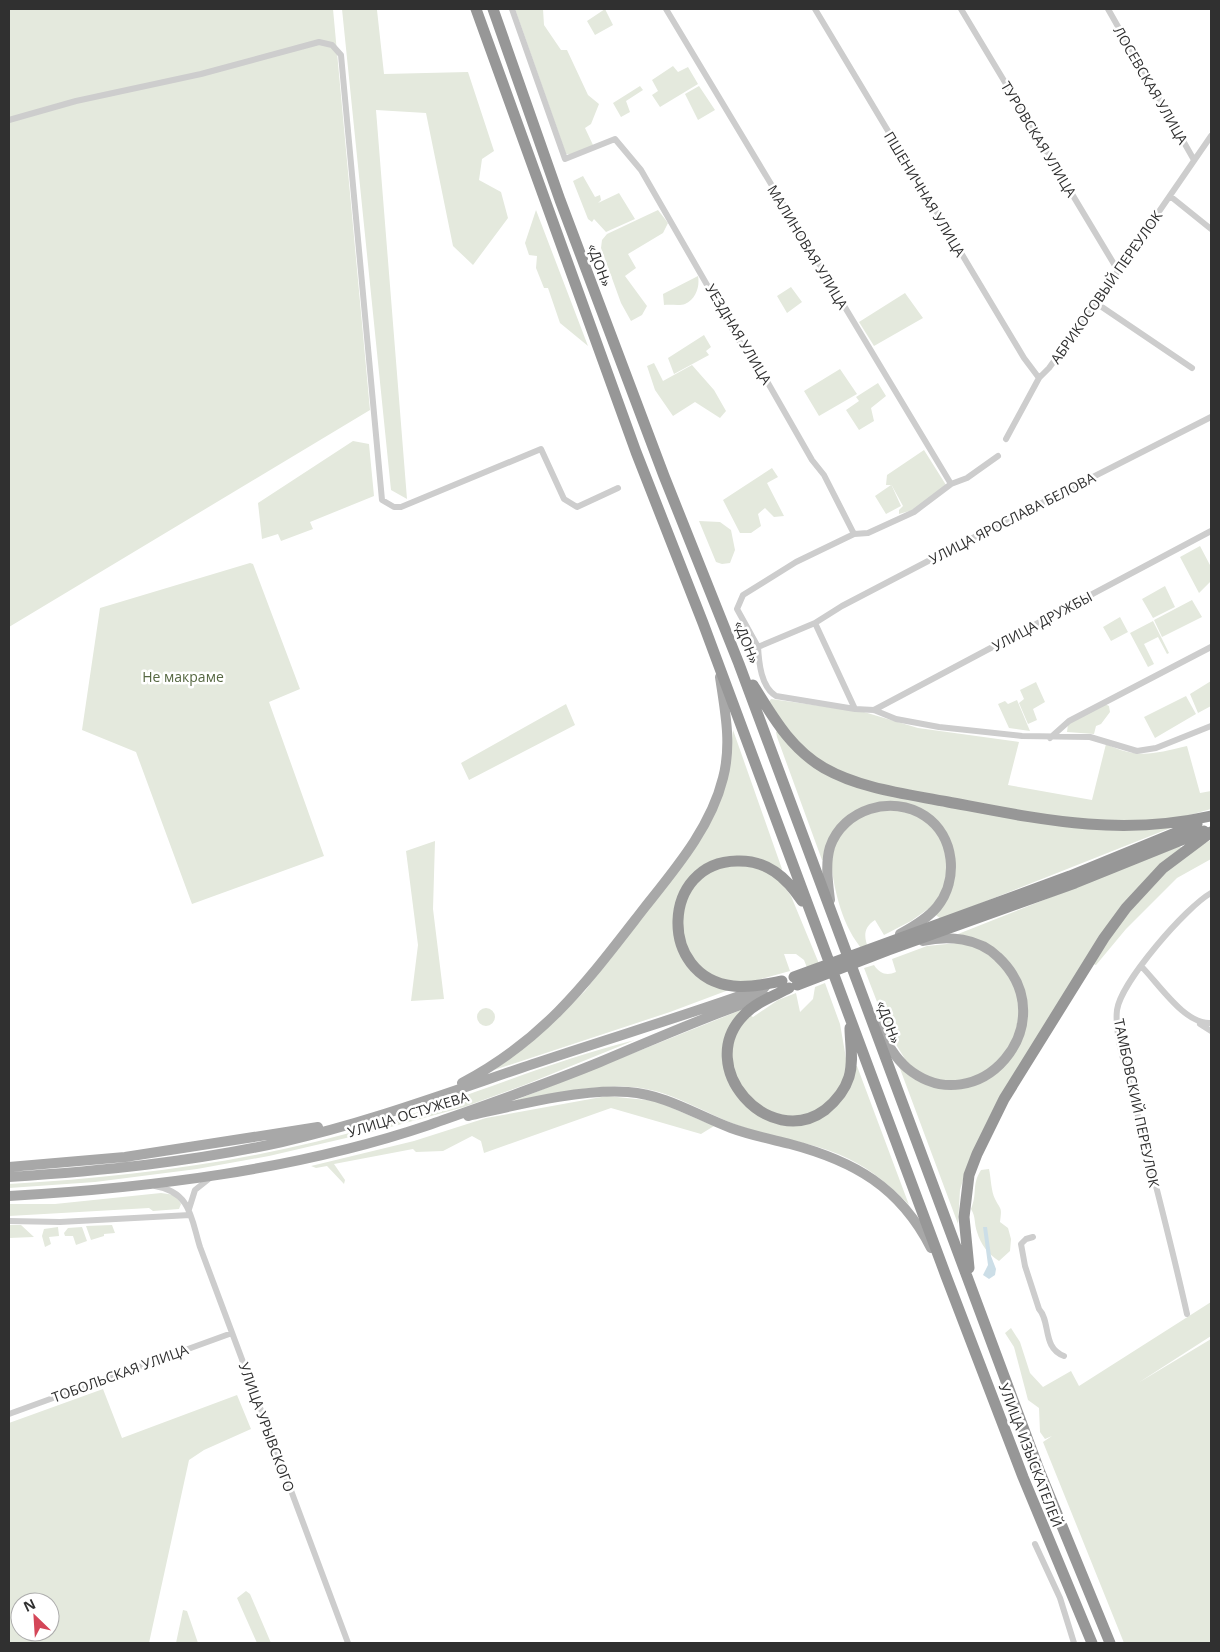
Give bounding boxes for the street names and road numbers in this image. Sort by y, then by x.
street label: ЛОСЕВСКАЯ УЛИЦА [1109,22,1193,148]
street label: ТУРОВСКАЯ УЛИЦА [997,78,1081,200]
street label: ПШЕНИЧНАЯ УЛИЦА [880,128,970,260]
street label: МАЛИНОВАЯ УЛИЦА [763,181,853,313]
street label: АБРИКОСОВЫЙ ПЕРЕУЛОК [1046,206,1166,367]
street label: «ДОН» [583,241,617,289]
street label: УЕЗДНАЯ УЛИЦА [701,280,777,388]
street label: УЛИЦА ЯРОСЛАВА БЕЛОВА [926,468,1098,568]
street label: УЛИЦА ДРУЖБЫ [989,587,1095,655]
street label: «ДОН» [730,618,764,666]
street label: «ДОН» [872,998,906,1046]
street label: ТАМБОВСКИЙ ПЕРЕУЛОК [1110,1017,1164,1190]
street label: УЛИЦА ОСТУЖЕВА [345,1087,471,1141]
street label: ТОБОЛЬСКАЯ УЛИЦА [49,1339,191,1407]
street label: УЛИЦА УРЫВСКОГО [235,1360,299,1494]
street label: УЛИЦА ИЗЫСКАТЕЛЕЙ [995,1380,1067,1530]

